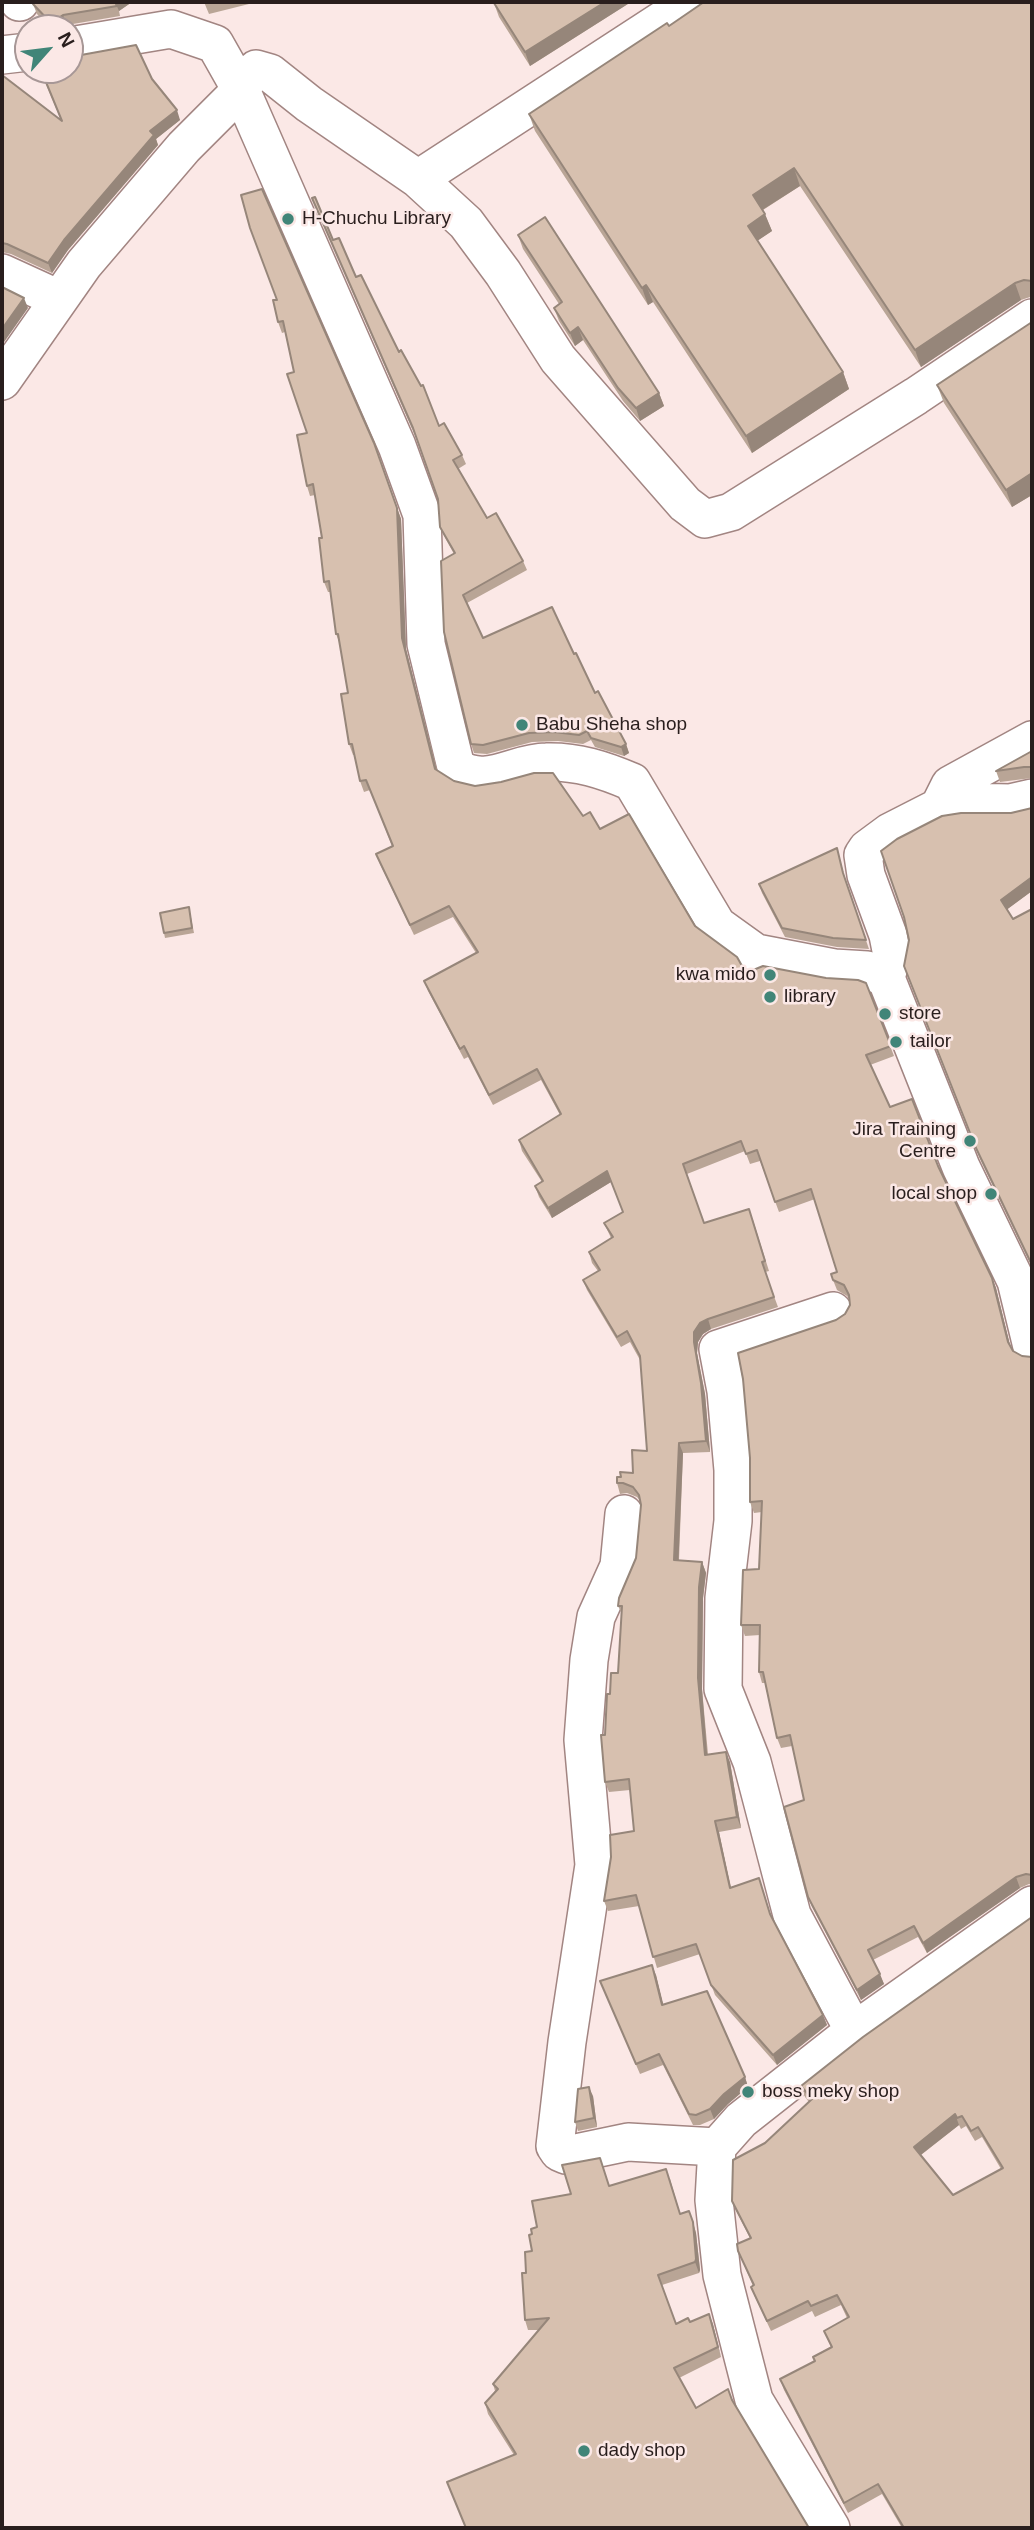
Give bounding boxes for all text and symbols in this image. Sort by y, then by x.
north arrow [14,14,84,84]
text: N [54,29,79,51]
place label: H-Chuchu Library [302,208,451,230]
marker: H-Chuchu Library [280,211,296,227]
place label: Babu Sheha shop [536,714,687,736]
marker: Babu Sheha shop [514,717,530,733]
place label: kwa mido [676,964,756,986]
marker: kwa mido [762,967,778,983]
place label: library [784,986,836,1008]
marker: library [762,989,778,1005]
place label: store [899,1003,941,1025]
marker: store [877,1006,893,1022]
place label: tailor [910,1031,951,1053]
marker: tailor [888,1034,904,1050]
place label: Jira Training Centre [852,1119,956,1163]
marker: Jira Training Centre [962,1133,978,1149]
place label: local shop [891,1183,977,1205]
marker: local shop [983,1186,999,1202]
place label: boss meky shop [762,2081,899,2103]
marker: boss meky shop [740,2084,756,2100]
place label: dady shop [598,2440,686,2462]
marker: dady shop [576,2443,592,2459]

